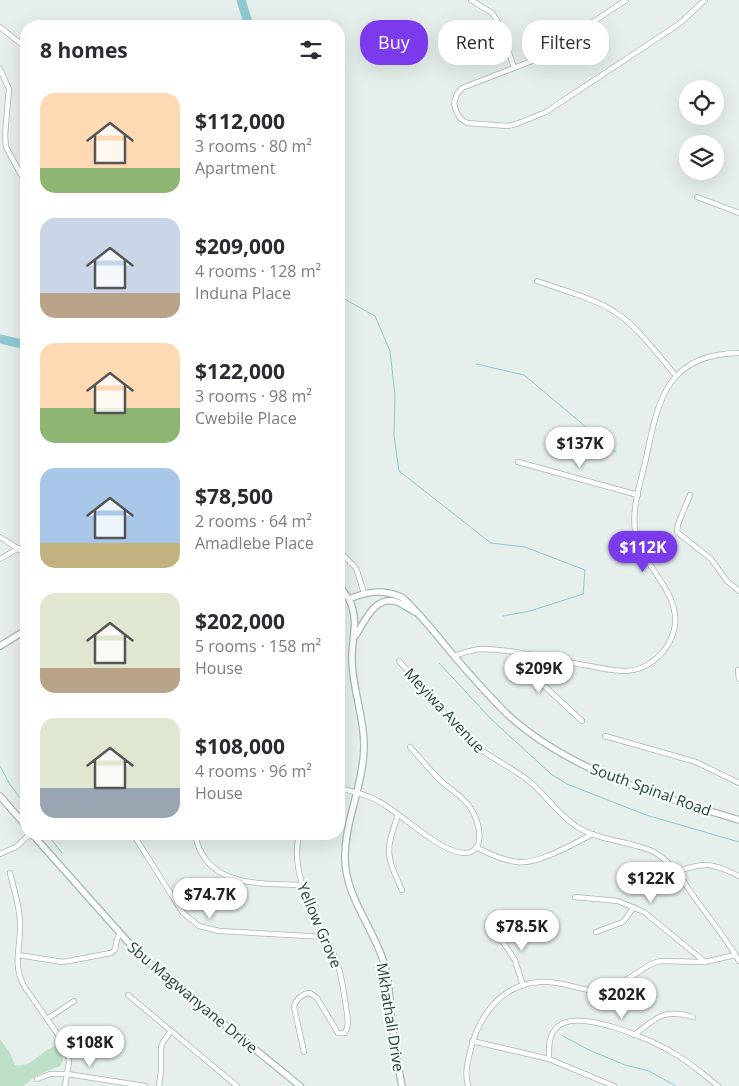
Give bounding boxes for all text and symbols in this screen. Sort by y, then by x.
chip: Buy [360,20,428,65]
chip: Rent [438,20,512,65]
chip: Filters [522,20,609,65]
text: 8 homes [40,36,128,64]
icon: filters [297,36,325,64]
map controls [679,80,724,180]
button: locate [679,80,724,125]
text: $112,000 [195,107,285,135]
icon: home [80,113,140,173]
text: 3 rooms · 80 m² [195,135,312,157]
button: layers [679,135,724,180]
text: Apartment [195,157,275,179]
text: $209,000 [195,232,285,260]
icon: home [80,238,140,298]
text: 4 rooms · 128 m² [195,260,321,282]
text: Induna Place [195,282,291,304]
text: $122,000 [195,357,285,385]
icon: home [80,363,140,423]
text: 3 rooms · 98 m² [195,385,312,407]
text: Cwebile Place [195,407,297,429]
pin: $137K [545,426,615,469]
text: $137K [556,432,604,454]
text: $78,500 [195,482,273,510]
icon: home [80,488,140,548]
text: 2 rooms · 64 m² [195,510,312,532]
pin: $112K [608,530,678,573]
text: Amadlebe Place [195,532,314,554]
text: $112K [619,536,667,558]
text: $202,000 [195,607,285,635]
icon: home [80,613,140,673]
text: 5 rooms · 158 m² [195,635,321,657]
pin: $209K [504,652,574,694]
text: House [195,657,243,679]
text: $209K [515,657,563,679]
street label: Meyiwa Avenue [400,663,490,757]
text: $108,000 [195,732,285,760]
icon: home [80,738,140,798]
street label: South Spinal Road [588,758,714,820]
text: 4 rooms · 96 m² [195,760,312,782]
text: House [195,782,243,804]
pin: $122K [616,862,686,904]
text: $122K [627,867,675,889]
pin: $74.7K [169,878,251,920]
street label: Yellow Grove [293,879,347,971]
text: $74.7K [184,883,236,905]
pin: $78.5K [481,910,563,952]
text: $78.5K [496,915,548,937]
street label: Sbu Magwanyane Drive [124,937,262,1057]
street label: Mkhathali Drive [373,961,409,1073]
pin: $202K [587,978,657,1020]
text: $202K [598,983,646,1005]
pin: $108K [55,1026,125,1068]
text: $108K [66,1031,114,1053]

